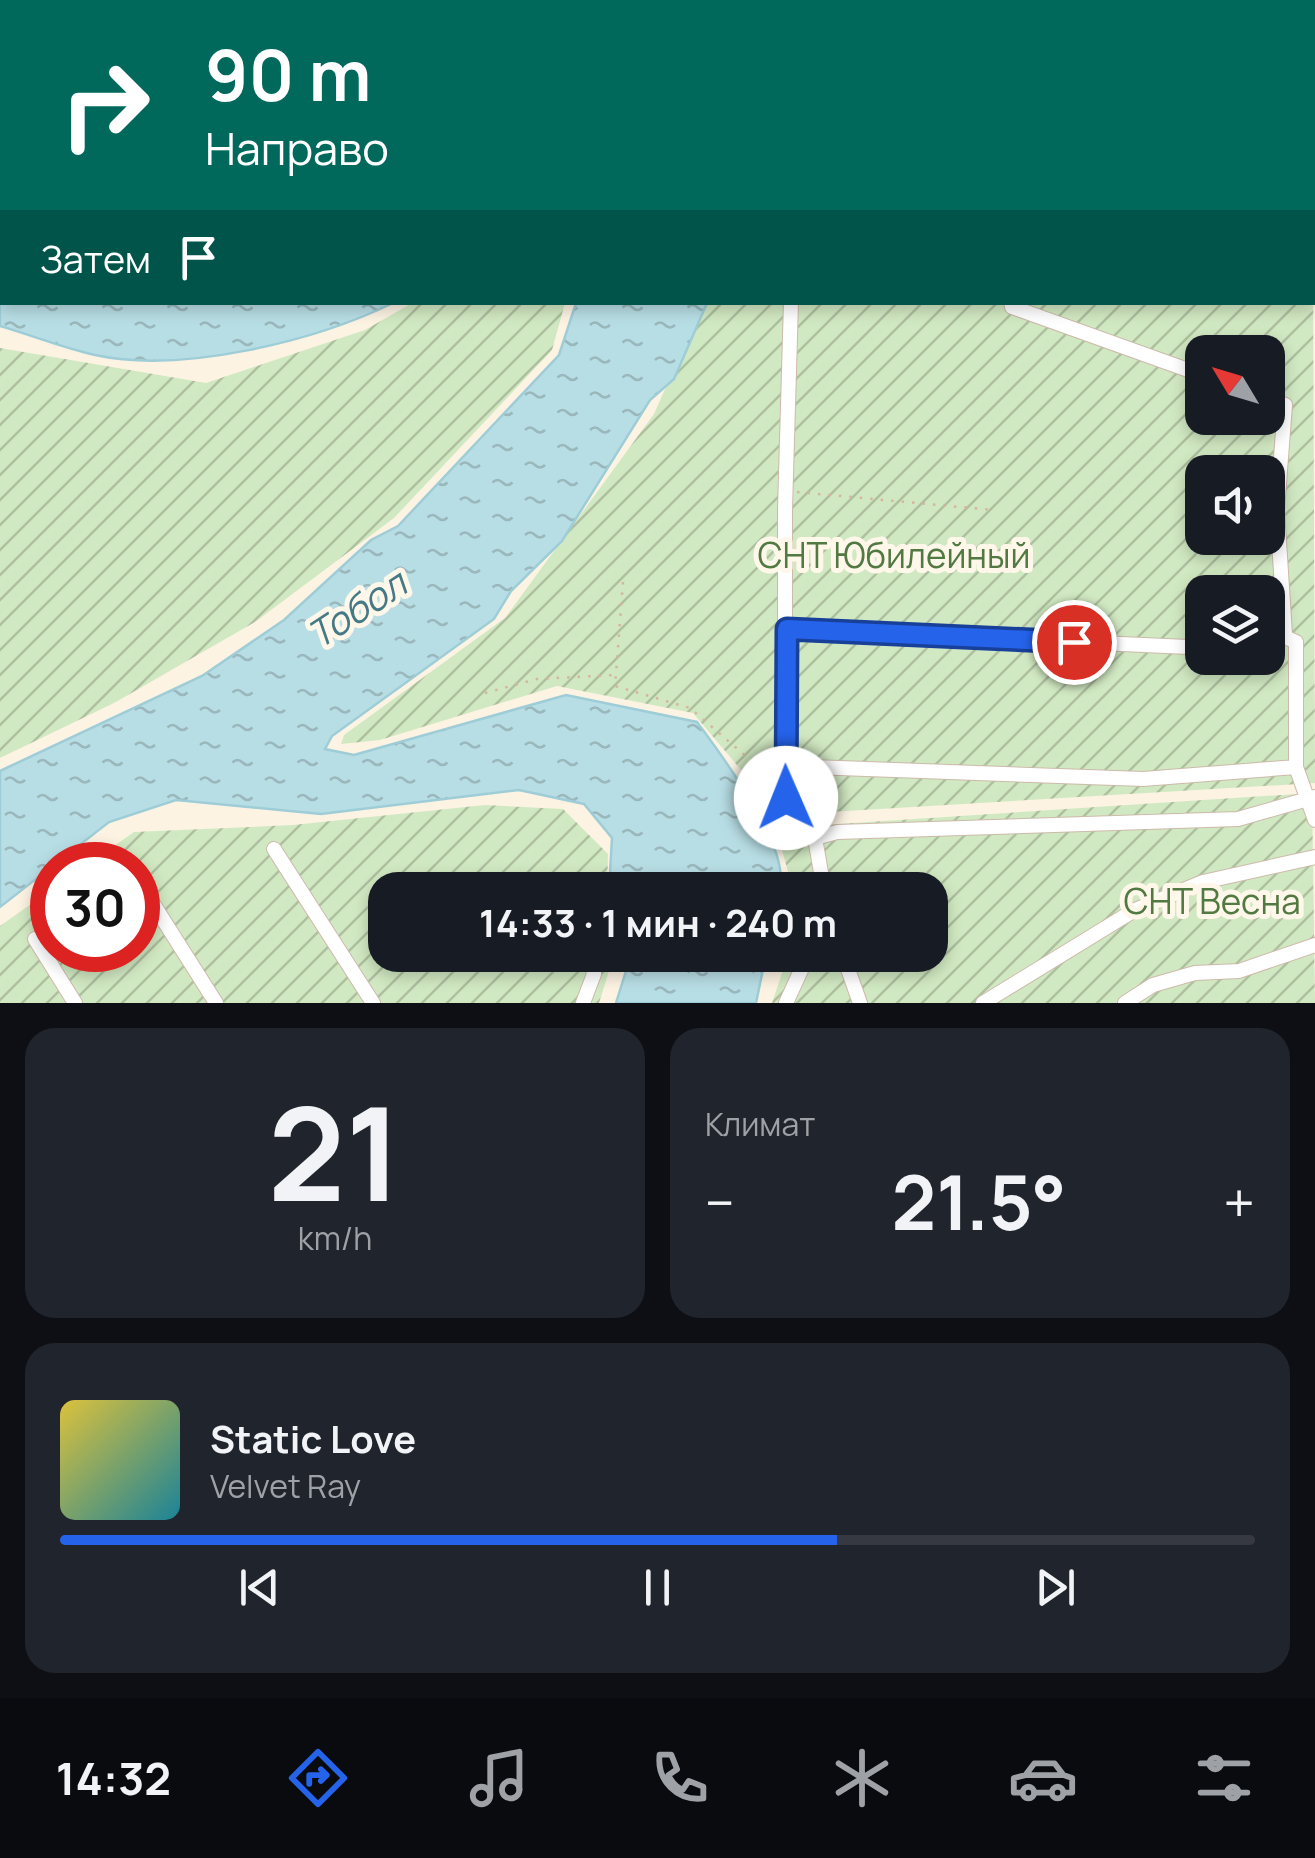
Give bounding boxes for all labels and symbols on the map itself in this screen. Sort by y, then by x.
north arrow [1185,335,1285,435]
park label: СНТ Юбилейный [758,531,1030,579]
water label: Тобол [296,555,418,659]
pin [1032,600,1117,685]
position arrow [734,746,838,850]
speed limit sign: 30 [30,842,160,972]
park label: СНТ Весна [1123,877,1301,925]

